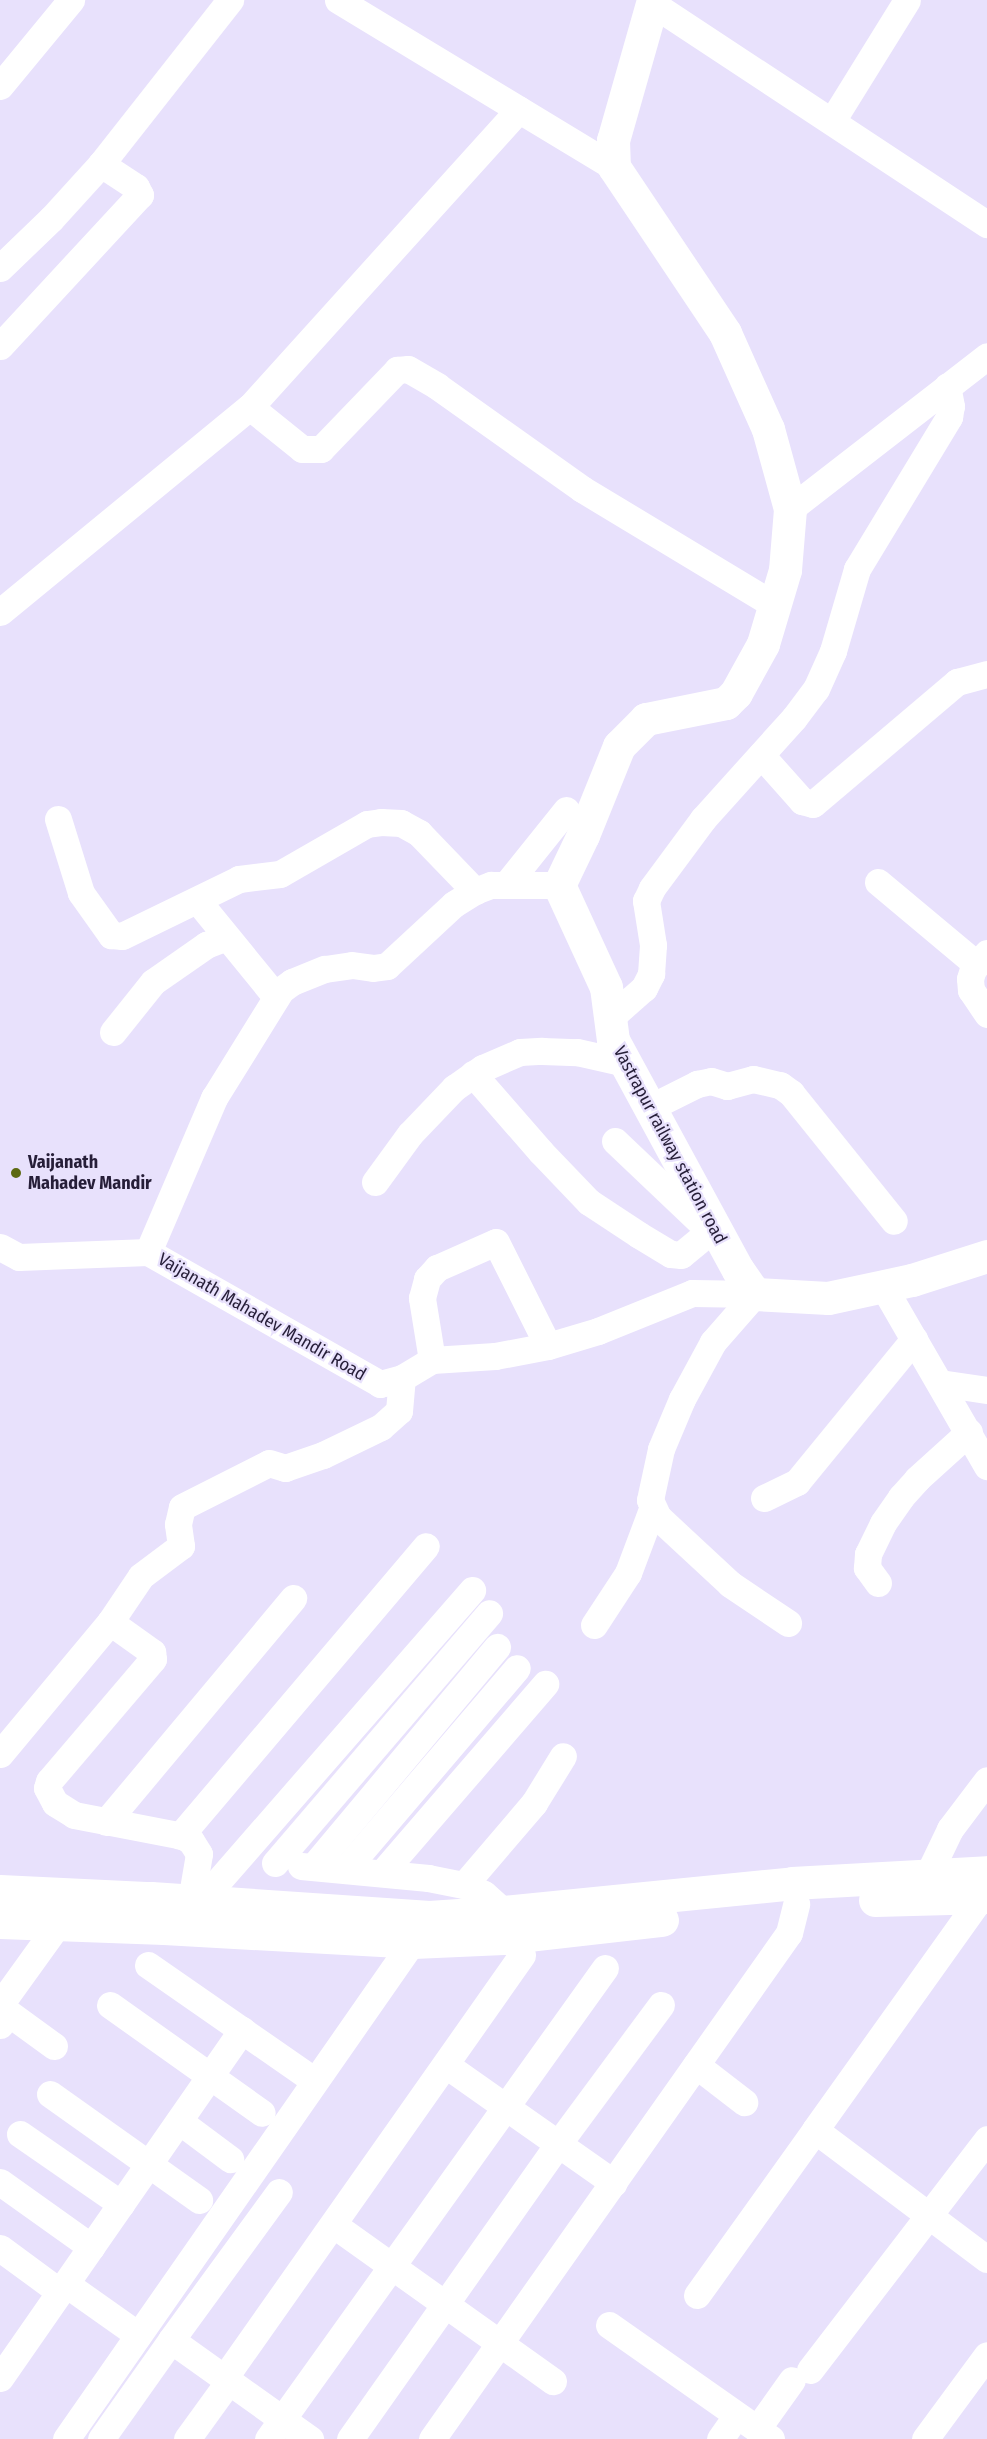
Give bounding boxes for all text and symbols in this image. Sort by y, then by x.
street label: Vastrapur railway station road [609,1043,731,1247]
place label: Vaijanath Mahadev Mandir [28,1152,152,1194]
marker: Vaijanath Mahadev Mandir [9,1166,23,1180]
street label: Vaijanath Mahadev Mandir Road [154,1248,370,1386]

